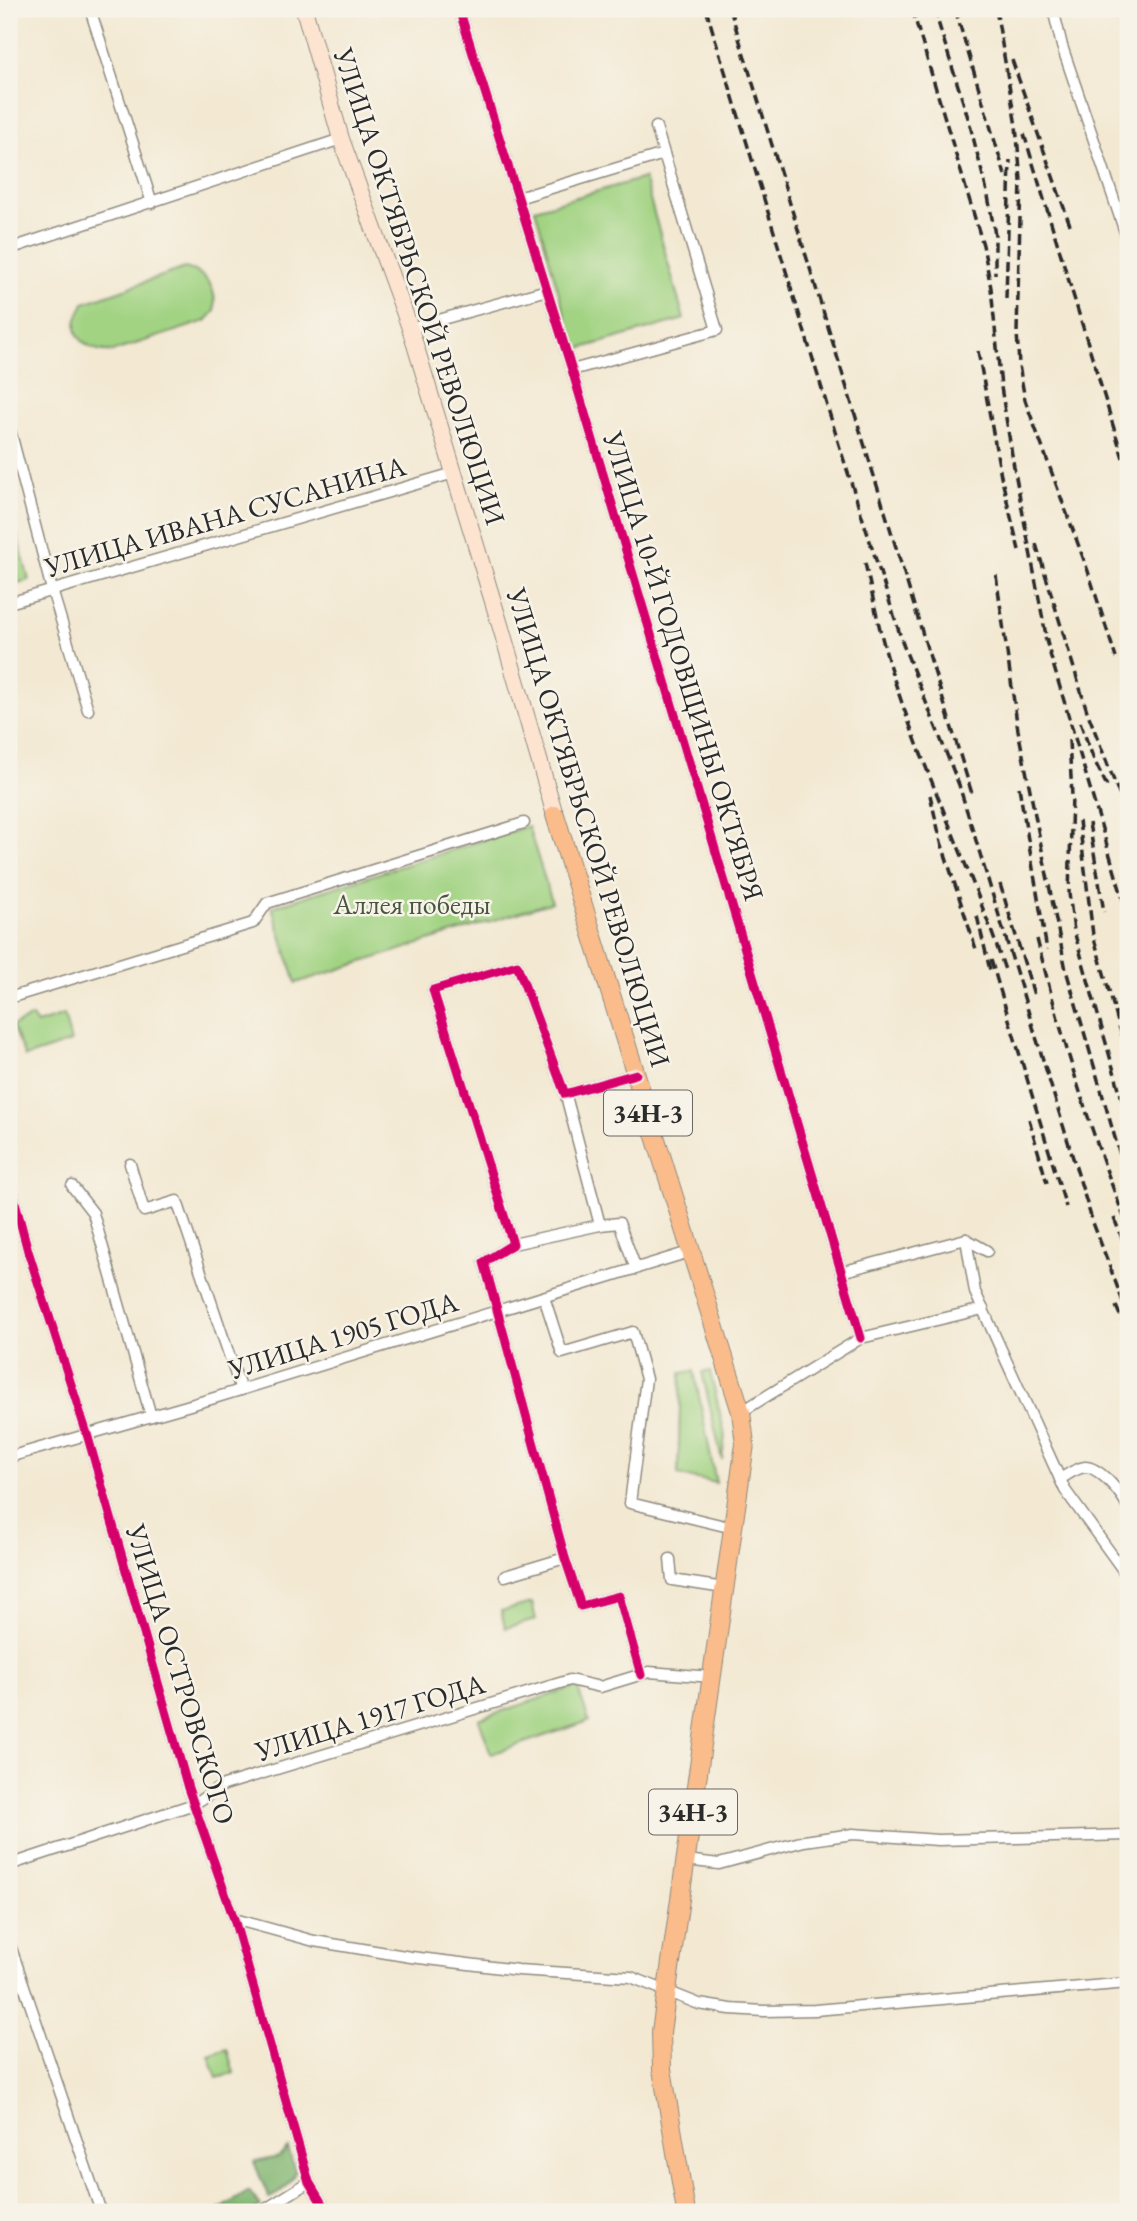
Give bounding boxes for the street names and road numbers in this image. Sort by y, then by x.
street label: УЛИЦА ОКТЯБРЬСКОЙ РЕВОЛЮЦИИ [325,42,514,529]
street label: УЛИЦА 10-Й ГОДОВЩИНЫ ОКТЯБРЯ [595,426,773,905]
street label: УЛИЦА ИВАНА СУСАНИНА [39,447,410,585]
street label: УЛИЦА ОКТЯБРЬСКОЙ РЕВОЛЮЦИИ [499,582,679,1071]
road number: 34Н-3 [604,1090,692,1136]
street label: УЛИЦА 1905 ГОДА [223,1283,463,1387]
street label: УЛИЦА ОСТРОВСКОГО [118,1519,244,1828]
street label: УЛИЦА 1917 ГОДА [250,1665,490,1769]
road number: 34Н-3 [649,1789,737,1834]

